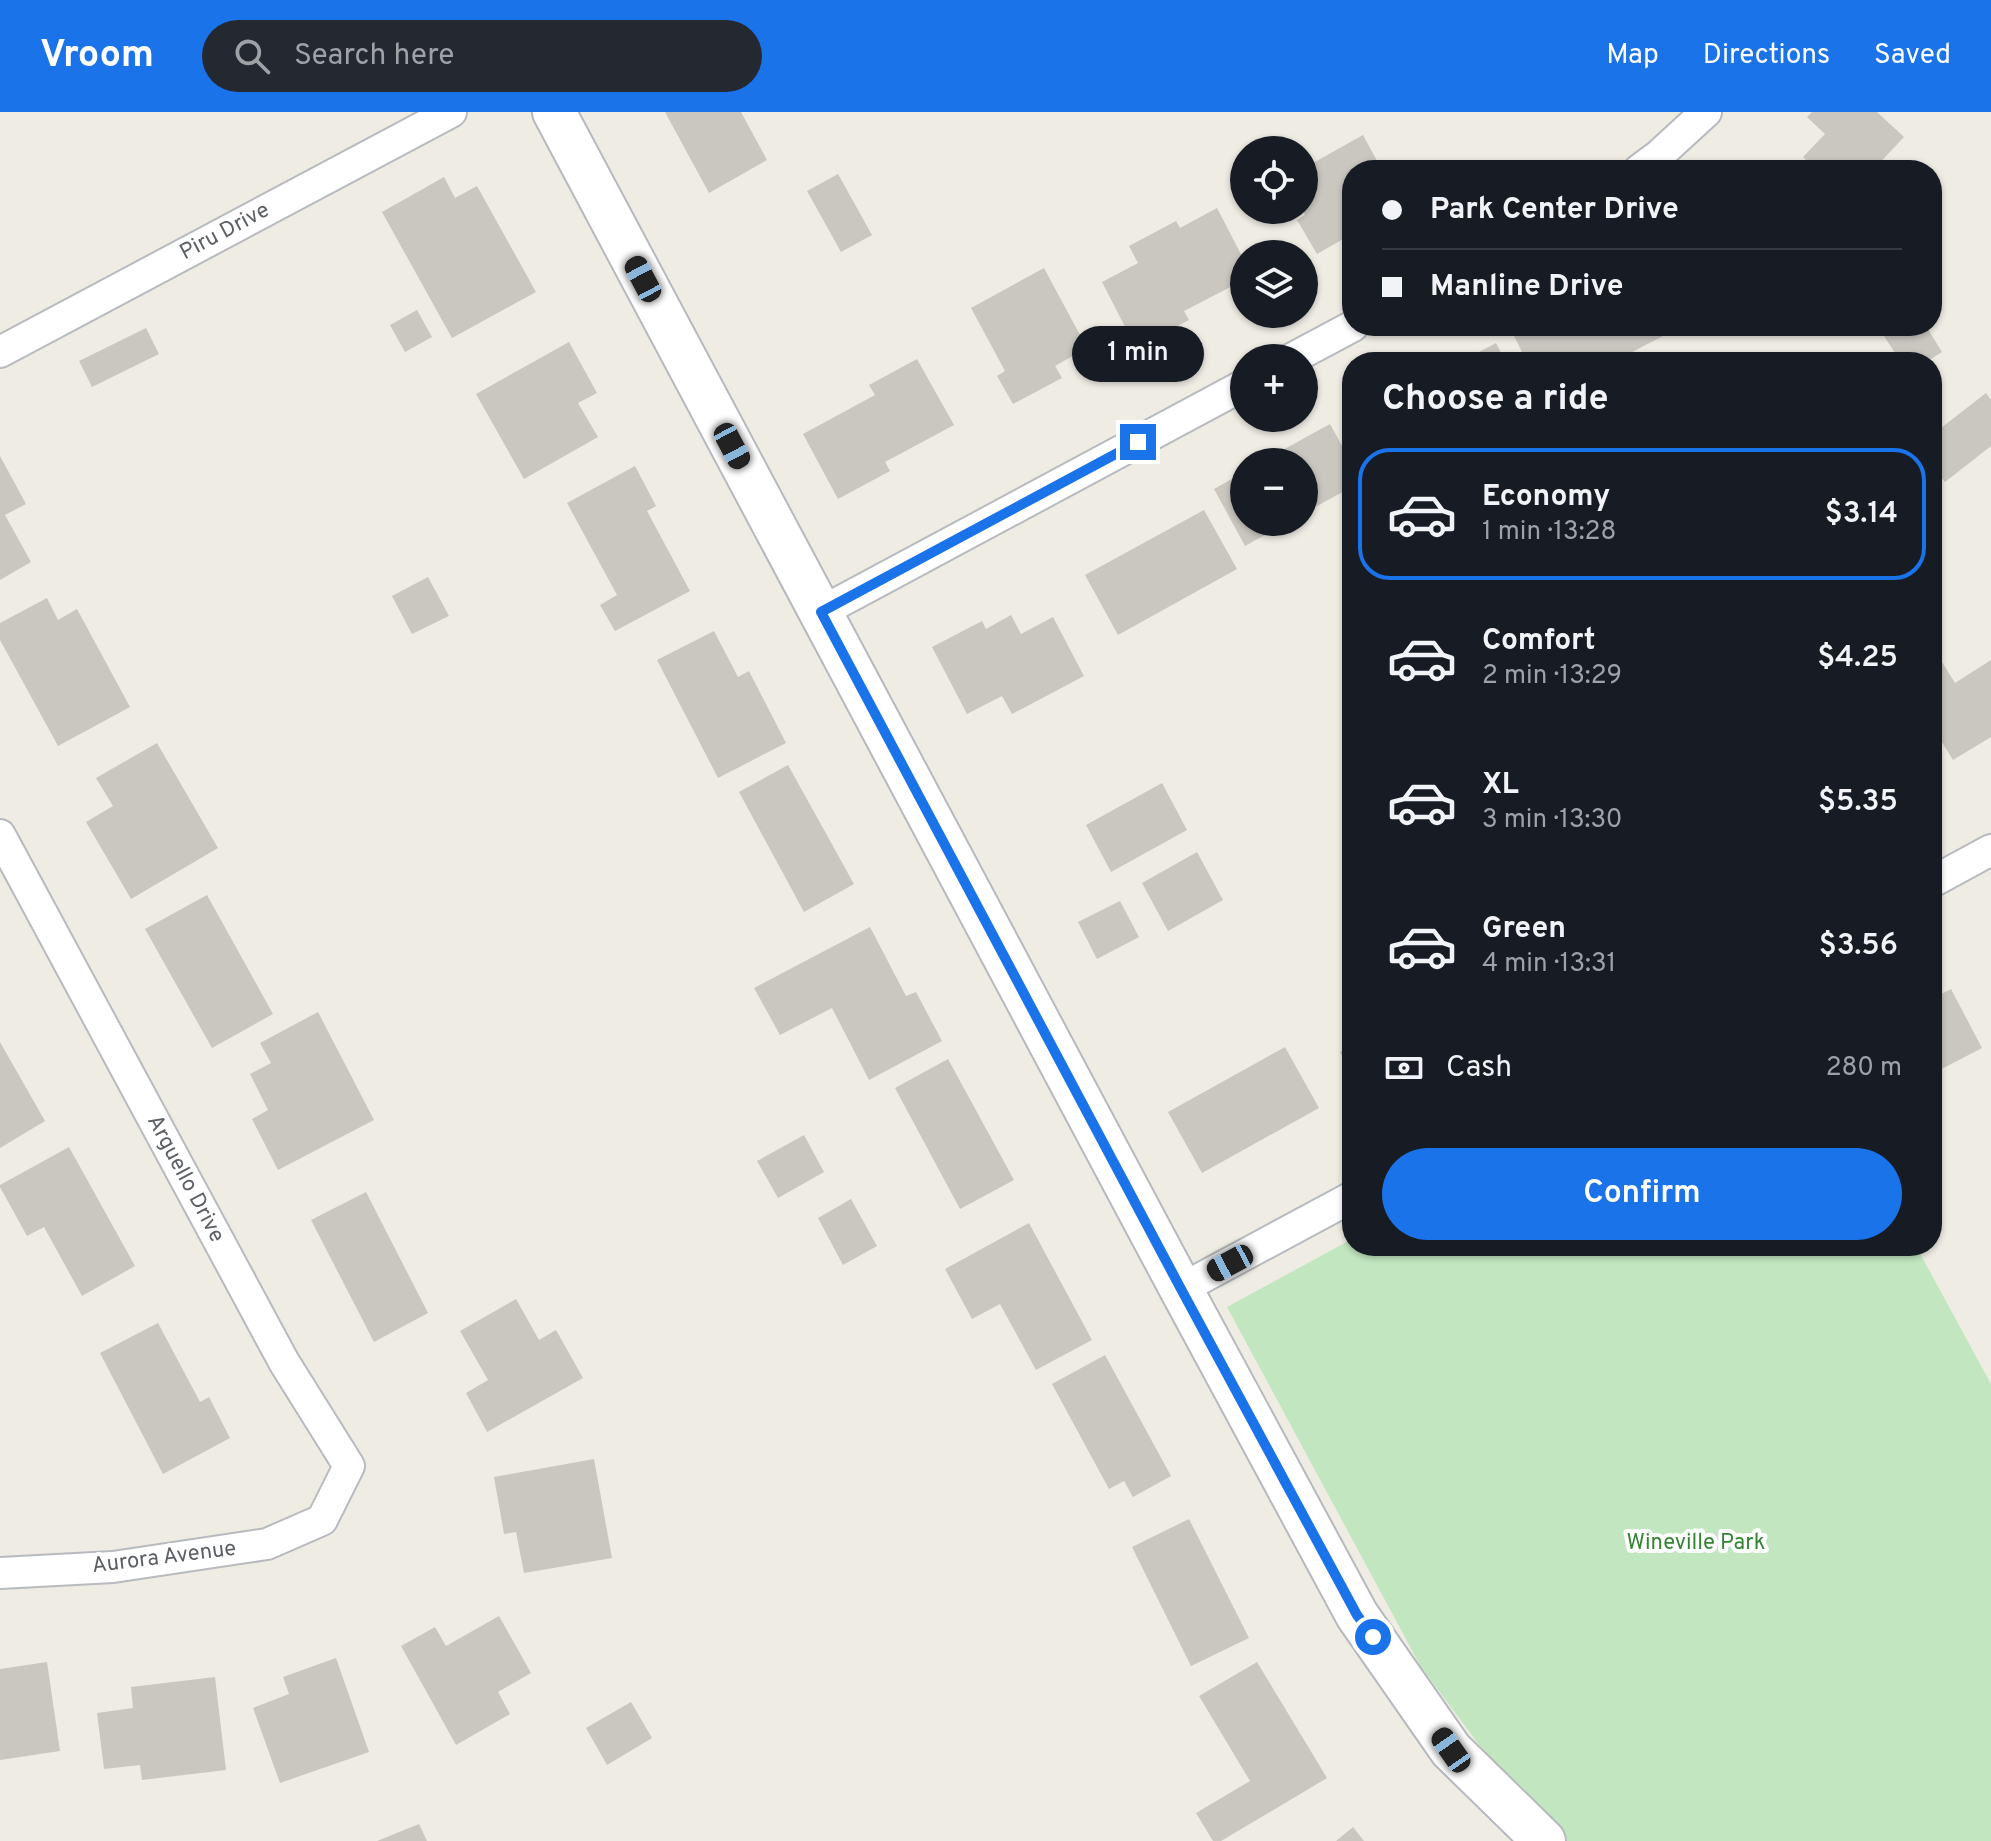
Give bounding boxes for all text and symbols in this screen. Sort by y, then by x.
search box [202,20,762,92]
text: Vroom [40,32,154,81]
icon: search [230,34,274,78]
text: Search here [294,38,454,75]
text: Map [1606,38,1659,74]
text: Directions [1703,38,1830,74]
text: Saved [1874,38,1951,74]
map controls [1230,136,1318,536]
button: locate [1230,136,1318,224]
text: Park Center Drive [1430,192,1679,229]
street label: Piru Drive [176,197,274,267]
button: layers [1230,240,1318,328]
car [621,252,665,306]
text: Manline Drive [1430,269,1624,306]
callout: 1 min [1072,326,1204,382]
text: 1 min [1107,337,1169,370]
button: + [1230,344,1318,432]
text: Choose a ride [1382,377,1608,423]
car [710,419,754,473]
route end [1120,424,1156,460]
button: − [1230,448,1318,536]
icon: car [1386,478,1458,550]
text: Economy [1482,479,1610,516]
text: $3.14 [1825,496,1898,533]
text: 1 min · 13:28 [1482,516,1616,549]
icon: car [1386,622,1458,694]
text: Comfort [1482,623,1595,660]
text: $4.25 [1817,640,1898,677]
text: 2 min · 13:29 [1482,660,1622,693]
icon: car [1386,766,1458,838]
text: XL [1482,767,1519,804]
text: $5.35 [1818,784,1898,821]
text: 3 min · 13:30 [1482,804,1623,837]
icon: car [1386,910,1458,982]
text: Green [1482,911,1566,948]
text: $3.56 [1819,928,1898,965]
text: 4 min · 13:31 [1482,948,1616,981]
icon: cash [1382,1046,1426,1090]
text: Cash [1446,1050,1512,1087]
text: 280 m [1826,1052,1902,1085]
street label: Arguello Drive [140,1111,230,1247]
button: Confirm [1382,1148,1902,1240]
car [1203,1241,1257,1285]
park label: Wineville Park [1627,1530,1765,1557]
street label: Aurora Avenue [90,1536,238,1580]
route start [1355,1619,1391,1655]
car [1427,1723,1475,1777]

